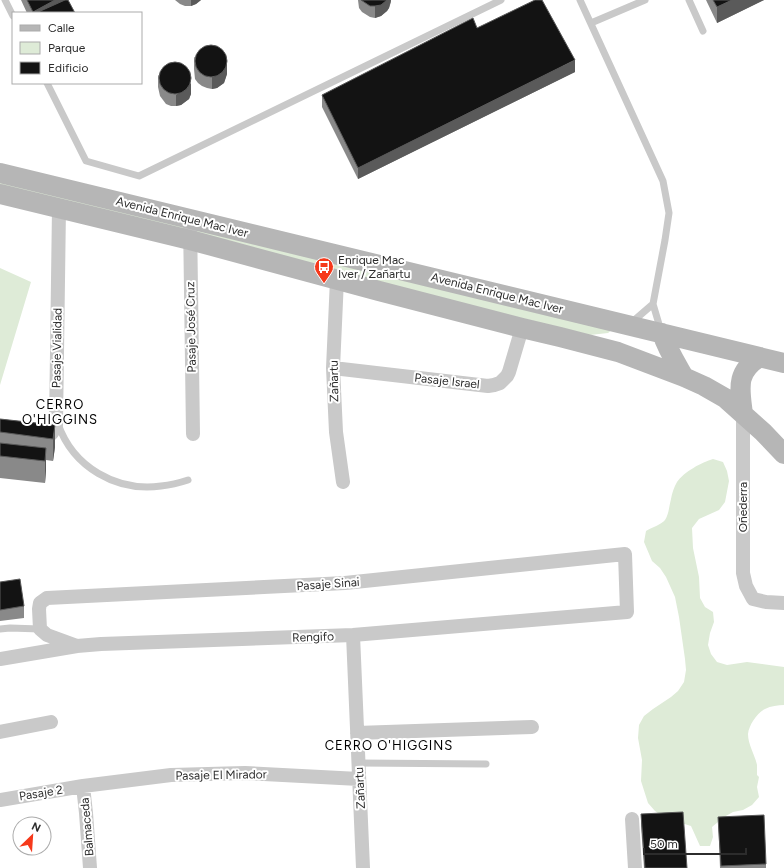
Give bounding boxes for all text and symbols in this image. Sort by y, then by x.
legend [12,12,142,84]
text: Calle [48,21,75,35]
text: Parque [48,41,86,55]
text: Edificio [48,61,88,75]
street label: Avenida Enrique Mac Iver [114,194,250,240]
place label: Enrique Mac Iver / Zañartu [338,253,410,281]
bus stop icon: Enrique Mac Iver / Zañartu [313,256,335,284]
street label: Avenida Enrique Mac Iver [429,270,565,316]
street label: Pasaje José Cruz [183,281,199,373]
street label: Pasaje Vialidad [49,308,65,388]
street label: Zañartu [327,360,341,402]
street label: Pasaje Israel [414,371,480,391]
district label: CERRO O'HIGGINS [22,397,98,427]
street label: Oñederra [736,482,750,532]
street label: Pasaje Sinai [296,575,360,593]
street label: Rengifo [292,629,334,645]
district label: CERRO O'HIGGINS [325,738,453,753]
street label: Pasaje El Mirador [175,767,267,783]
street label: Zañartu [352,767,368,809]
street label: Pasaje 2 [18,783,64,803]
street label: Balmaceda [77,797,97,857]
north arrow [12,816,52,856]
text: N [29,820,43,835]
scale bar [644,830,746,856]
text: 50 m [650,837,678,851]

